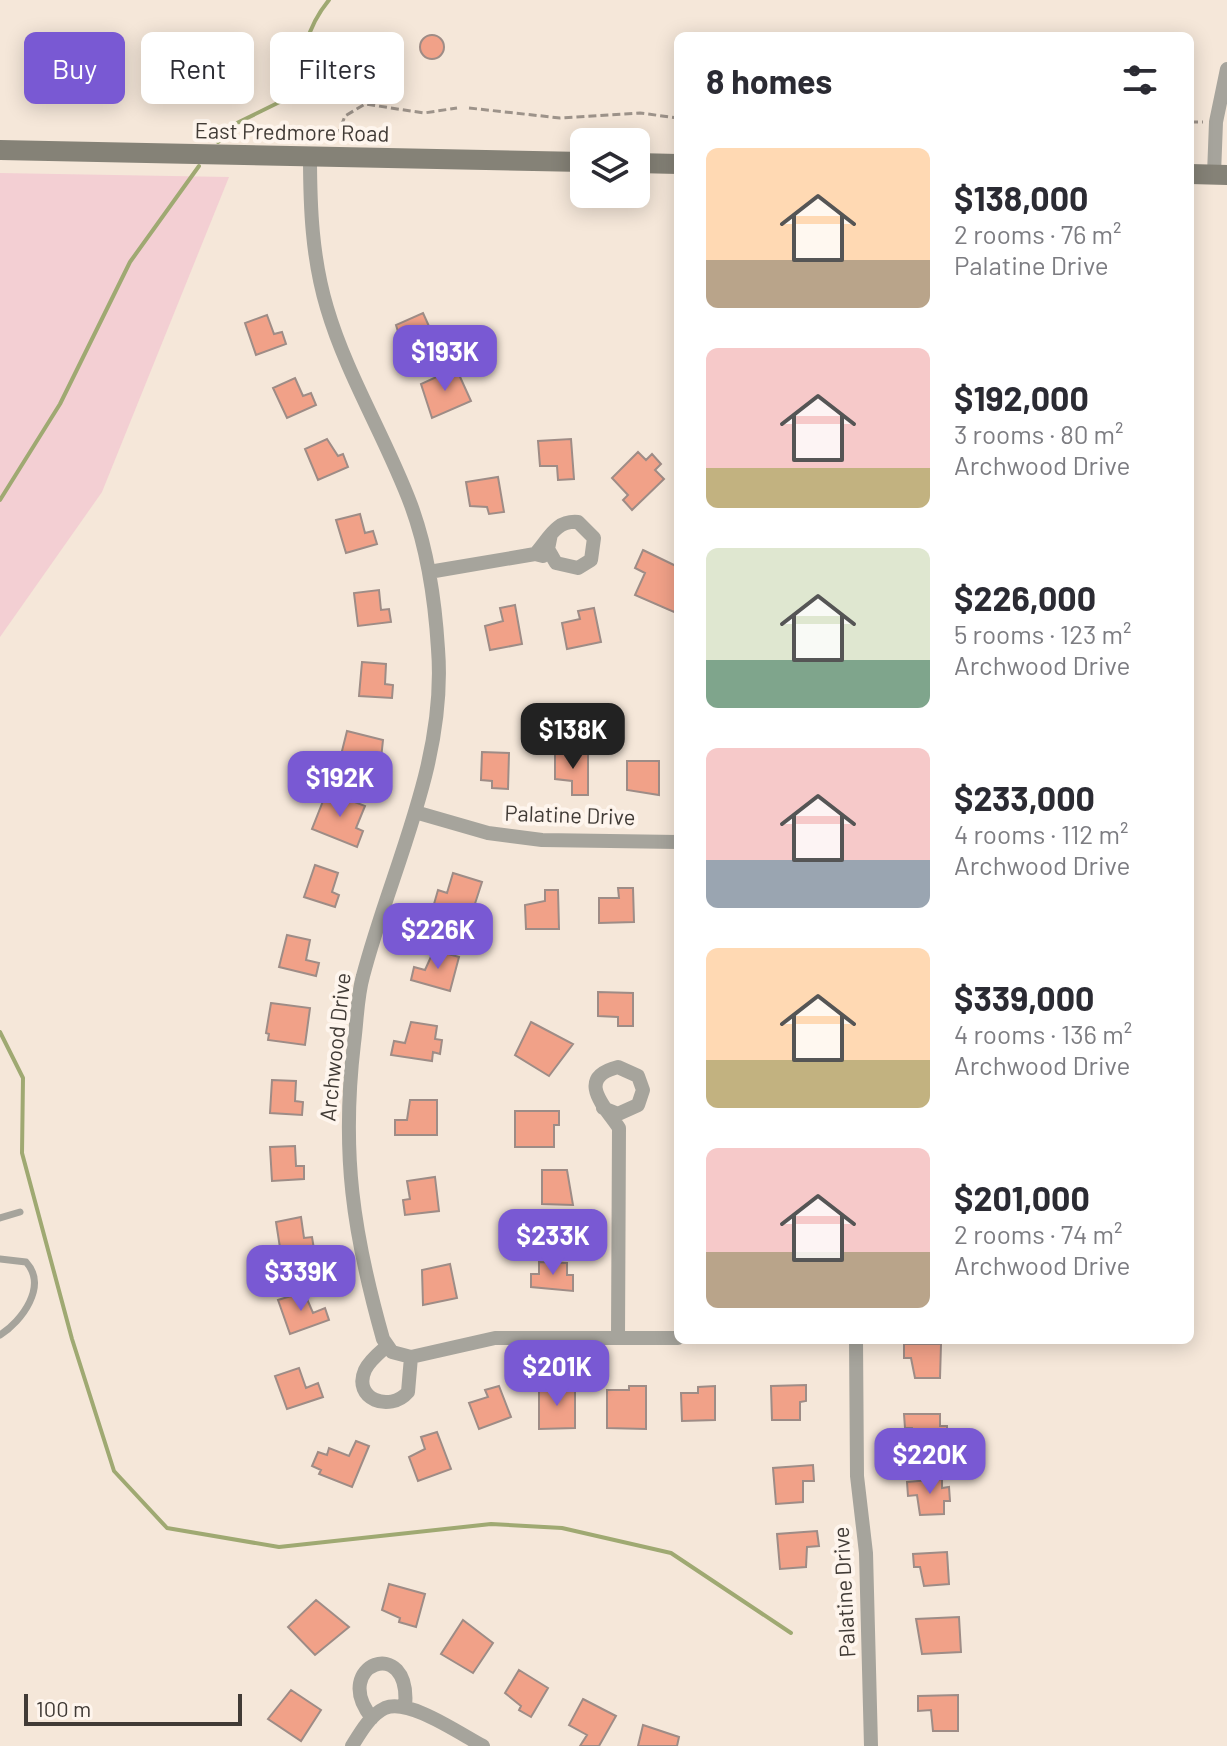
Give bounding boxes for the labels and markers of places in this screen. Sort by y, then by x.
pin: $193K [389,325,501,393]
pin: $138K [517,703,629,771]
pin: $192K [284,751,396,819]
pin: $226K [382,903,494,971]
pin: $233K [497,1209,609,1277]
pin: $339K [245,1245,357,1313]
pin: $201K [501,1340,613,1408]
pin: $220K [874,1428,986,1496]

